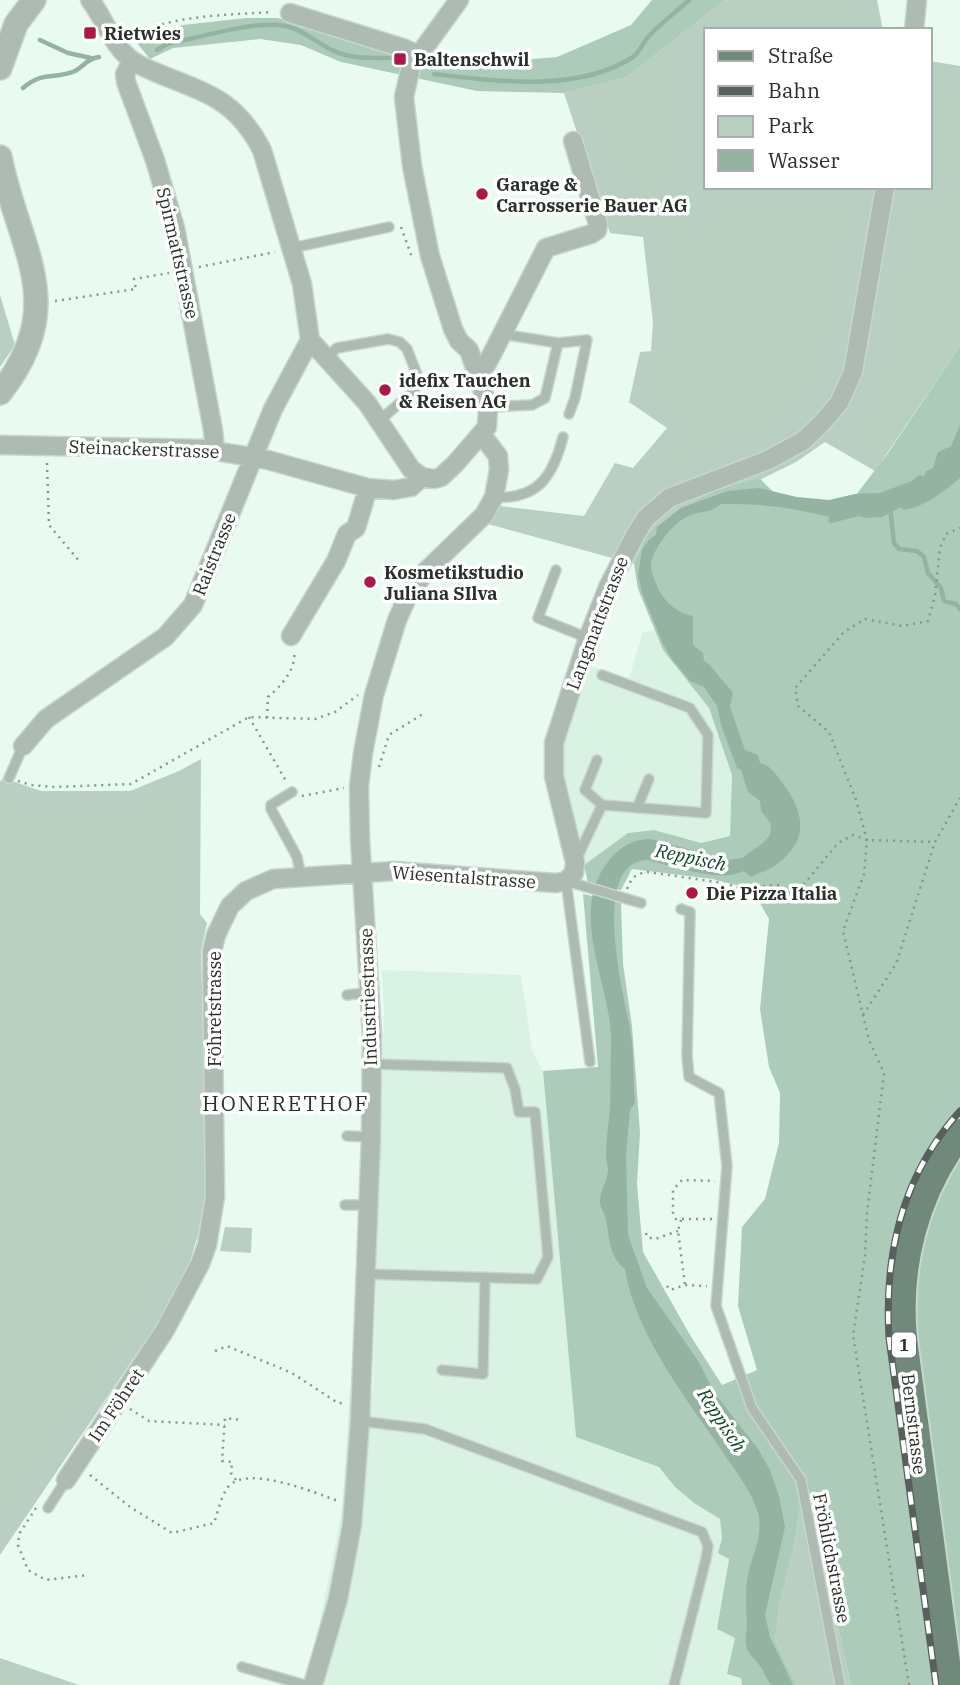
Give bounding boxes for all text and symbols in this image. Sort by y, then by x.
place label: Rietwies [104,22,181,45]
marker: Rietwies [82,25,98,41]
legend [704,28,932,189]
text: Straße [768,41,833,69]
place label: Baltenschwil [414,48,529,71]
marker: Baltenschwil [392,51,408,67]
text: Bahn [768,76,820,104]
text: Park [768,111,815,139]
text: Wasser [768,146,840,174]
place label: Garage & Carrosserie Bauer AG [496,173,688,217]
street label: Spirmattstrasse [152,185,204,321]
marker: Garage & Carrosserie Bauer AG [474,186,490,202]
place label: idefix Tauchen & Reisen AG [399,369,531,413]
marker: idefix Tauchen & Reisen AG [377,382,393,398]
street label: Steinackerstrasse [68,435,220,463]
street label: Raistrasse [187,509,241,599]
street label: Langmattstrasse [561,553,633,693]
place label: Kosmetikstudio Juliana SIlva [384,561,524,605]
marker: Kosmetikstudio Juliana SIlva [362,574,378,590]
water label: Reppisch [653,838,729,876]
street label: Wiesentalstrasse [391,861,537,893]
place label: Die Pizza Italia [706,882,837,905]
marker: Die Pizza Italia [684,885,700,901]
street label: Industriestrasse [354,928,382,1066]
street label: Föhretstrasse [203,951,226,1067]
district label: HONERETHOF [202,1089,370,1117]
road number: 1 [892,1332,916,1358]
street label: Im Föhret [83,1364,149,1446]
street label: Bernstrasse [896,1372,932,1476]
water label: Reppisch [692,1383,752,1457]
street label: Fröhlichstrasse [808,1491,856,1625]

